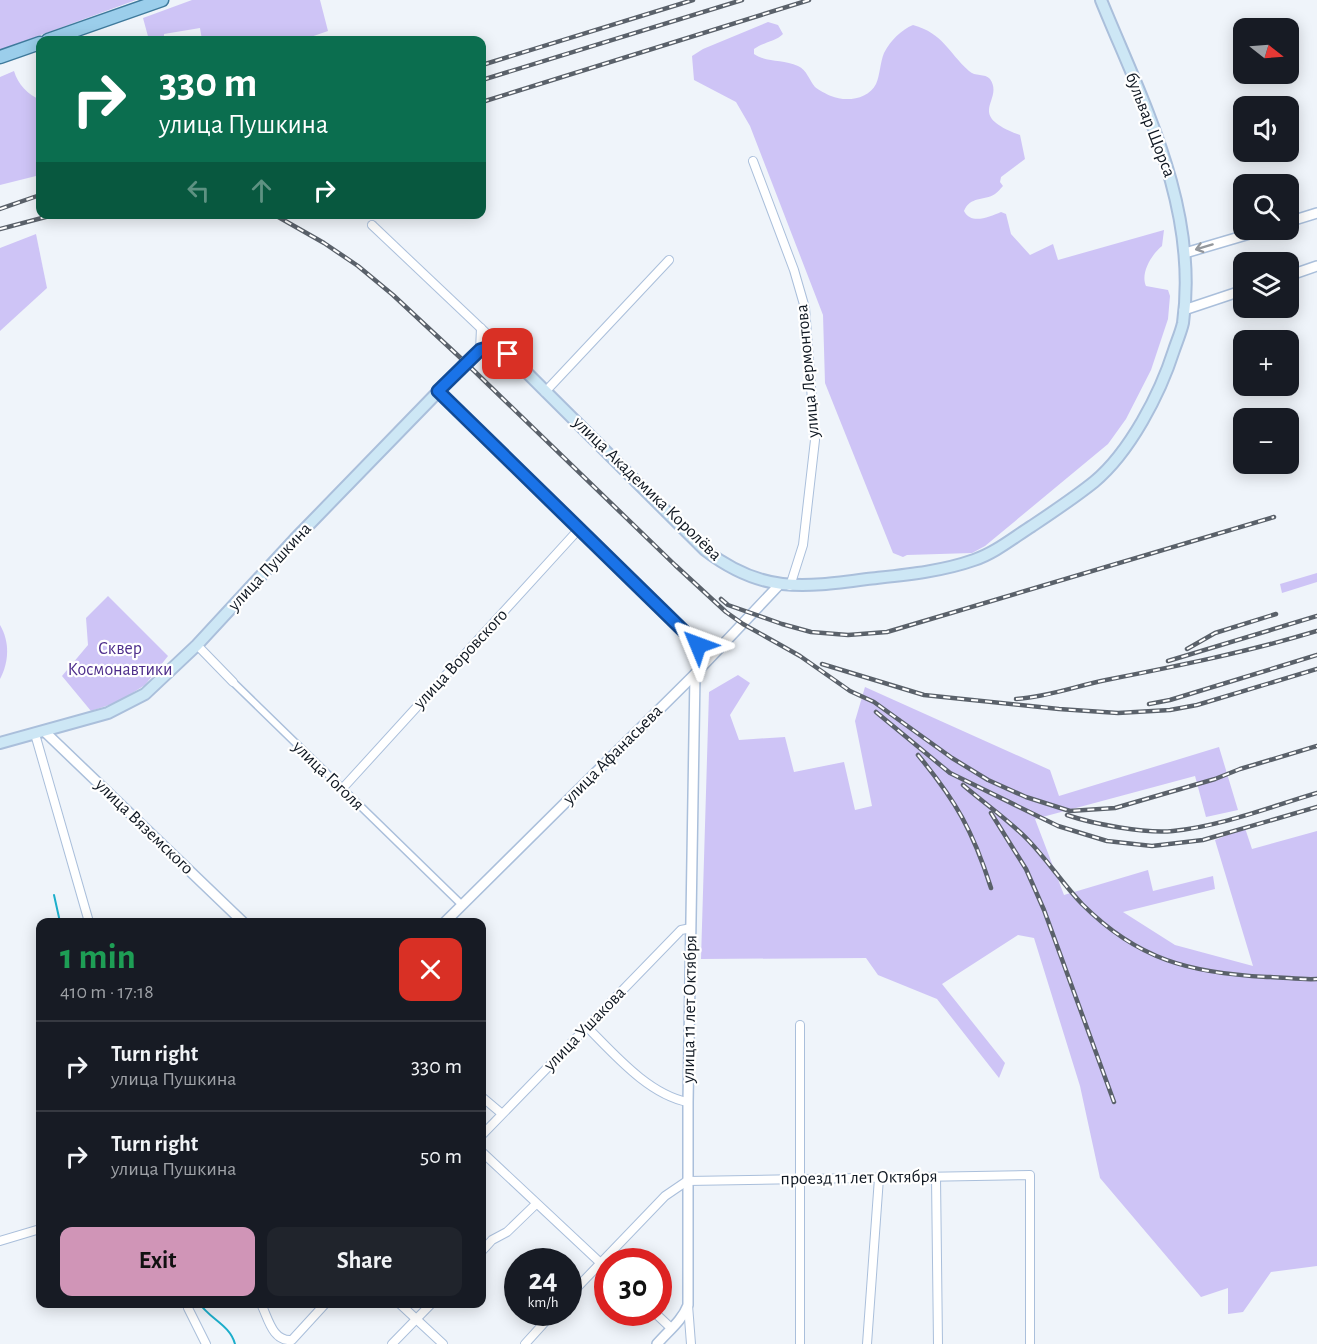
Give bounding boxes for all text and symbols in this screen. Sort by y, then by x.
north arrow [1233,18,1299,84]
map controls [1233,18,1299,474]
icon: right [60,60,138,138]
text: 330 m [159,62,257,104]
street label: бульвар Щорса [1122,70,1179,180]
button: sound [1233,96,1299,162]
text: улица Пушкина [159,111,328,138]
icon: left [182,174,215,207]
icon: ahead [245,174,278,207]
icon: right [308,174,341,207]
button: search [1233,174,1299,240]
one-way arrow [1195,242,1214,253]
button: layers [1233,252,1299,318]
street label: улица Лермонтова [793,304,823,439]
pin [482,328,533,379]
button: + [1233,330,1299,396]
icon: arrive [491,337,524,370]
button: − [1233,408,1299,474]
street label: улица Академика Королёва [569,413,725,565]
street label: улица Пушкина [224,520,315,615]
street label: улица Воровского [410,606,511,713]
position arrow [666,613,730,677]
park label: Сквер Космонавтики [67,640,173,679]
street label: улица Афанасьева [559,702,666,809]
street label: улица Гоголя [288,737,367,814]
street label: улица Вяземского [91,775,197,878]
street label: улица 11 лет Октября [679,935,700,1084]
button: close [399,938,462,1001]
text: 1 min [60,939,136,975]
text: 410 m · 17:18 [60,982,154,1002]
street label: улица Ушакова [540,984,629,1075]
text: Turn right [111,1043,198,1065]
icon: right [60,1050,93,1083]
text: 330 m [411,1055,462,1077]
text: улица Пушкина [111,1069,236,1089]
text: Turn right [111,1133,198,1155]
icon: right [60,1140,93,1173]
text: 50 m [420,1145,462,1167]
text: улица Пушкина [111,1159,236,1179]
street label: проезд 11 лет Октября [780,1167,938,1188]
button: Exit [60,1227,255,1296]
button: Share [267,1227,462,1296]
speed limit sign: 30 [594,1248,672,1326]
text: 24 [528,1265,558,1295]
text: km/h [528,1295,558,1310]

